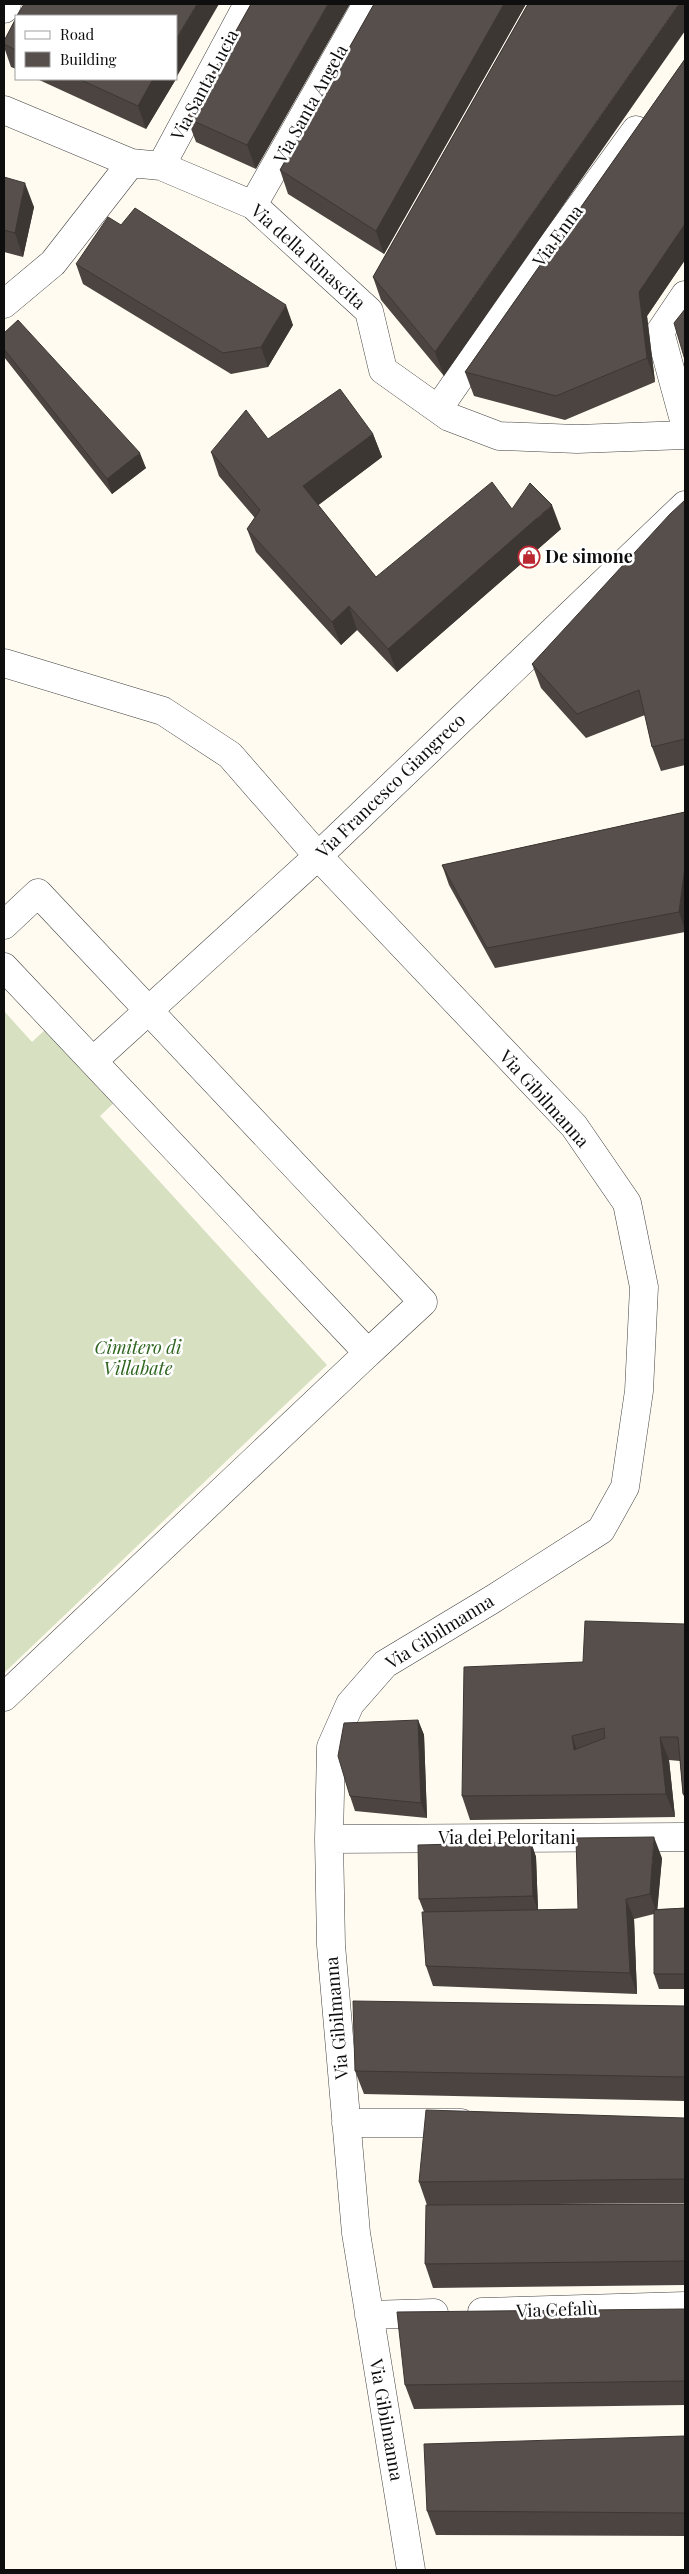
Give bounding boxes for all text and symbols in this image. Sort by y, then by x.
legend [15,15,178,80]
text: Road [60,24,94,44]
street label: Via Santa Lucia [164,25,243,145]
street label: Via Santa Angela [267,40,353,168]
text: Building [60,49,117,69]
street label: Via della Rinascita [245,198,371,314]
street label: Via Enna [526,200,588,272]
place label: De simone [545,544,633,568]
shop icon: De simone [517,545,541,569]
street label: Via Francesco Giangreco [310,708,470,864]
street label: Via Gibilmanna [494,1044,595,1152]
park label: Cimitero di Villabate [94,1335,182,1380]
street label: Via Gibilmanna [380,1588,498,1675]
street label: Via dei Peloritani [437,1825,576,1849]
street label: Via Gibilmanna [319,1956,353,2082]
street label: Via Cefalù [515,2296,599,2322]
street label: Via Gibilmanna [364,2356,410,2483]

